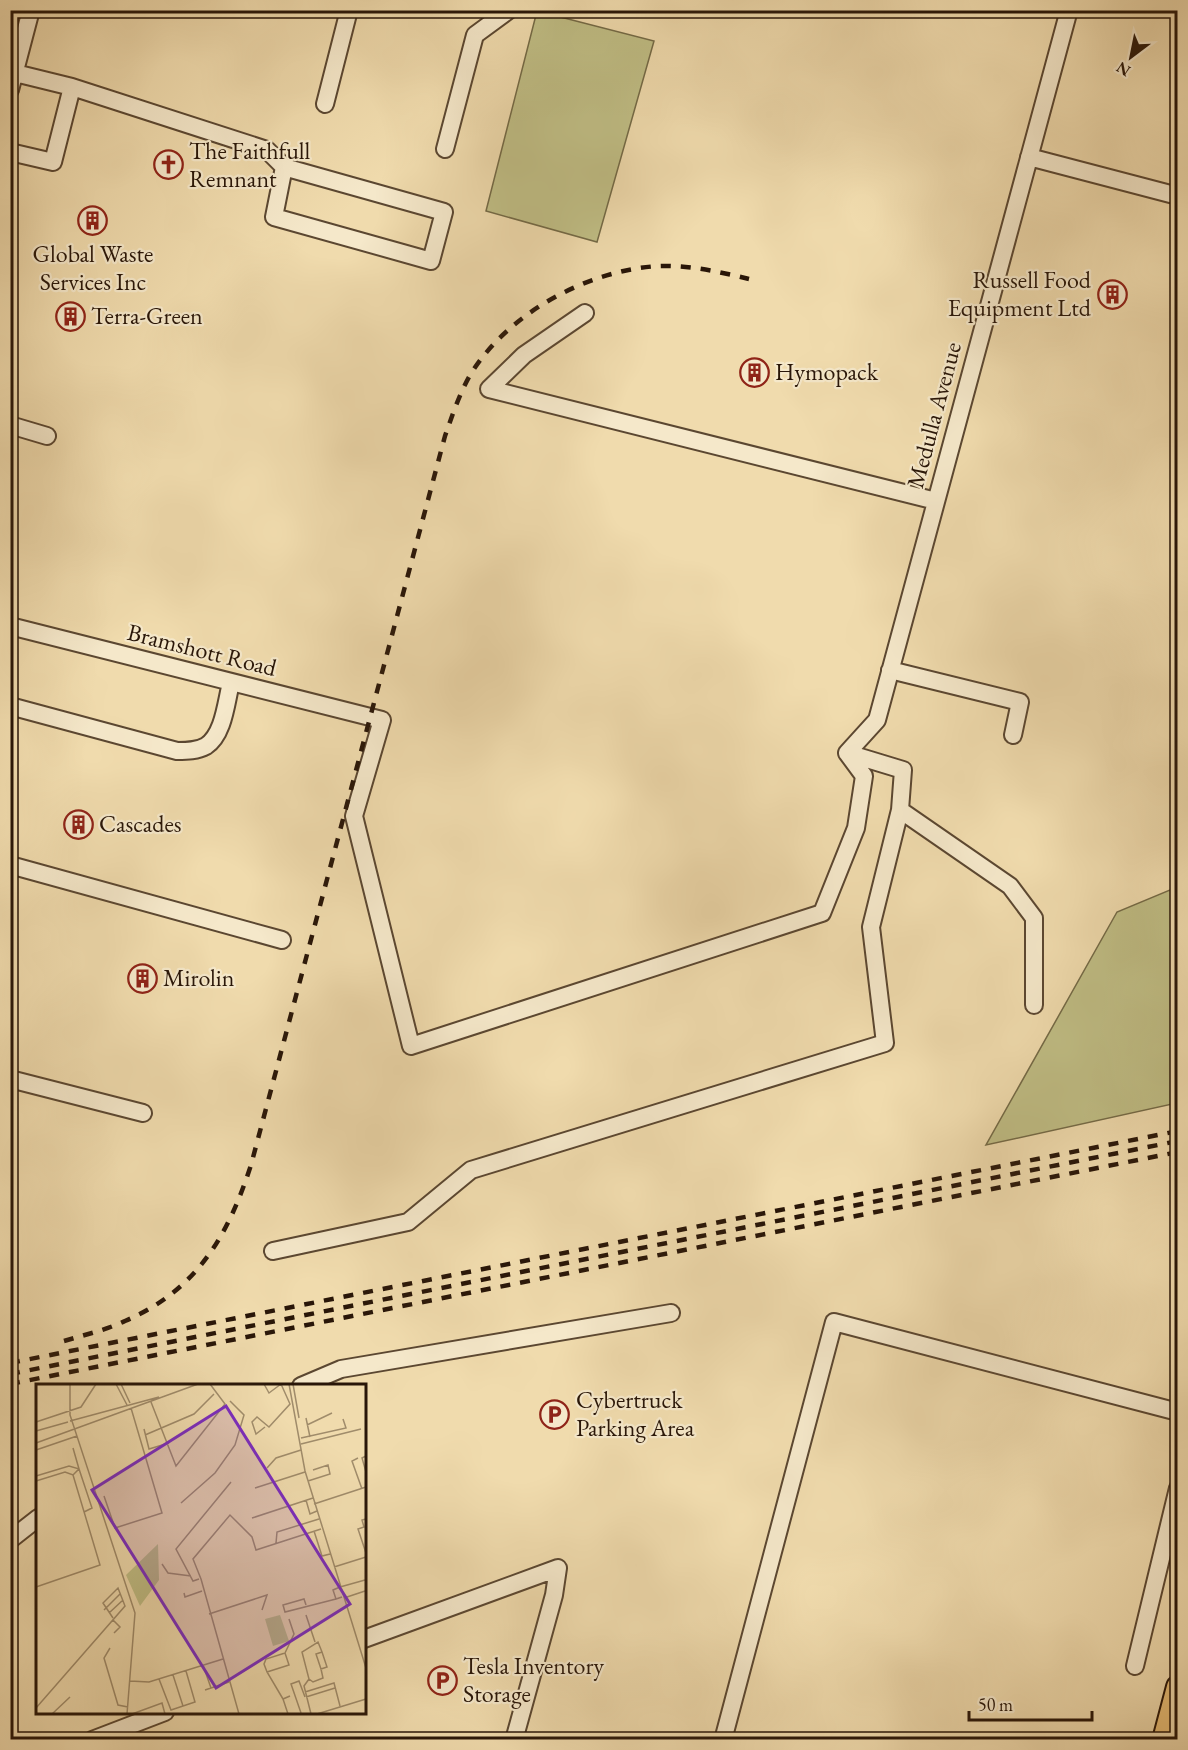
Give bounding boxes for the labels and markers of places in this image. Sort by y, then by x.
place label: The Faithfull Remnant [189,135,311,194]
church icon: The Faithfull Remnant [152,149,184,181]
building icon: Global Waste Services Inc [77,205,109,237]
place label: Global Waste Services Inc [33,238,153,297]
place label: Russell Food Equipment Ltd [948,264,1092,323]
building icon: Russell Food Equipment Ltd [1096,278,1128,310]
building icon: Terra-Green [54,300,86,332]
place label: Terra-Green [91,300,203,331]
building icon: Hymopack [738,356,770,388]
place label: Hymopack [775,356,879,387]
building icon: Cascades [62,808,94,840]
place label: Cascades [99,808,182,839]
building icon: Mirolin [126,962,158,994]
place label: Mirolin [163,962,235,993]
place label: Cybertruck Parking Area [576,1384,695,1443]
parking icon: Cybertruck Parking Area [539,1398,571,1430]
place label: Tesla Inventory Storage [463,1650,604,1709]
parking icon: Tesla Inventory Storage [426,1664,458,1696]

